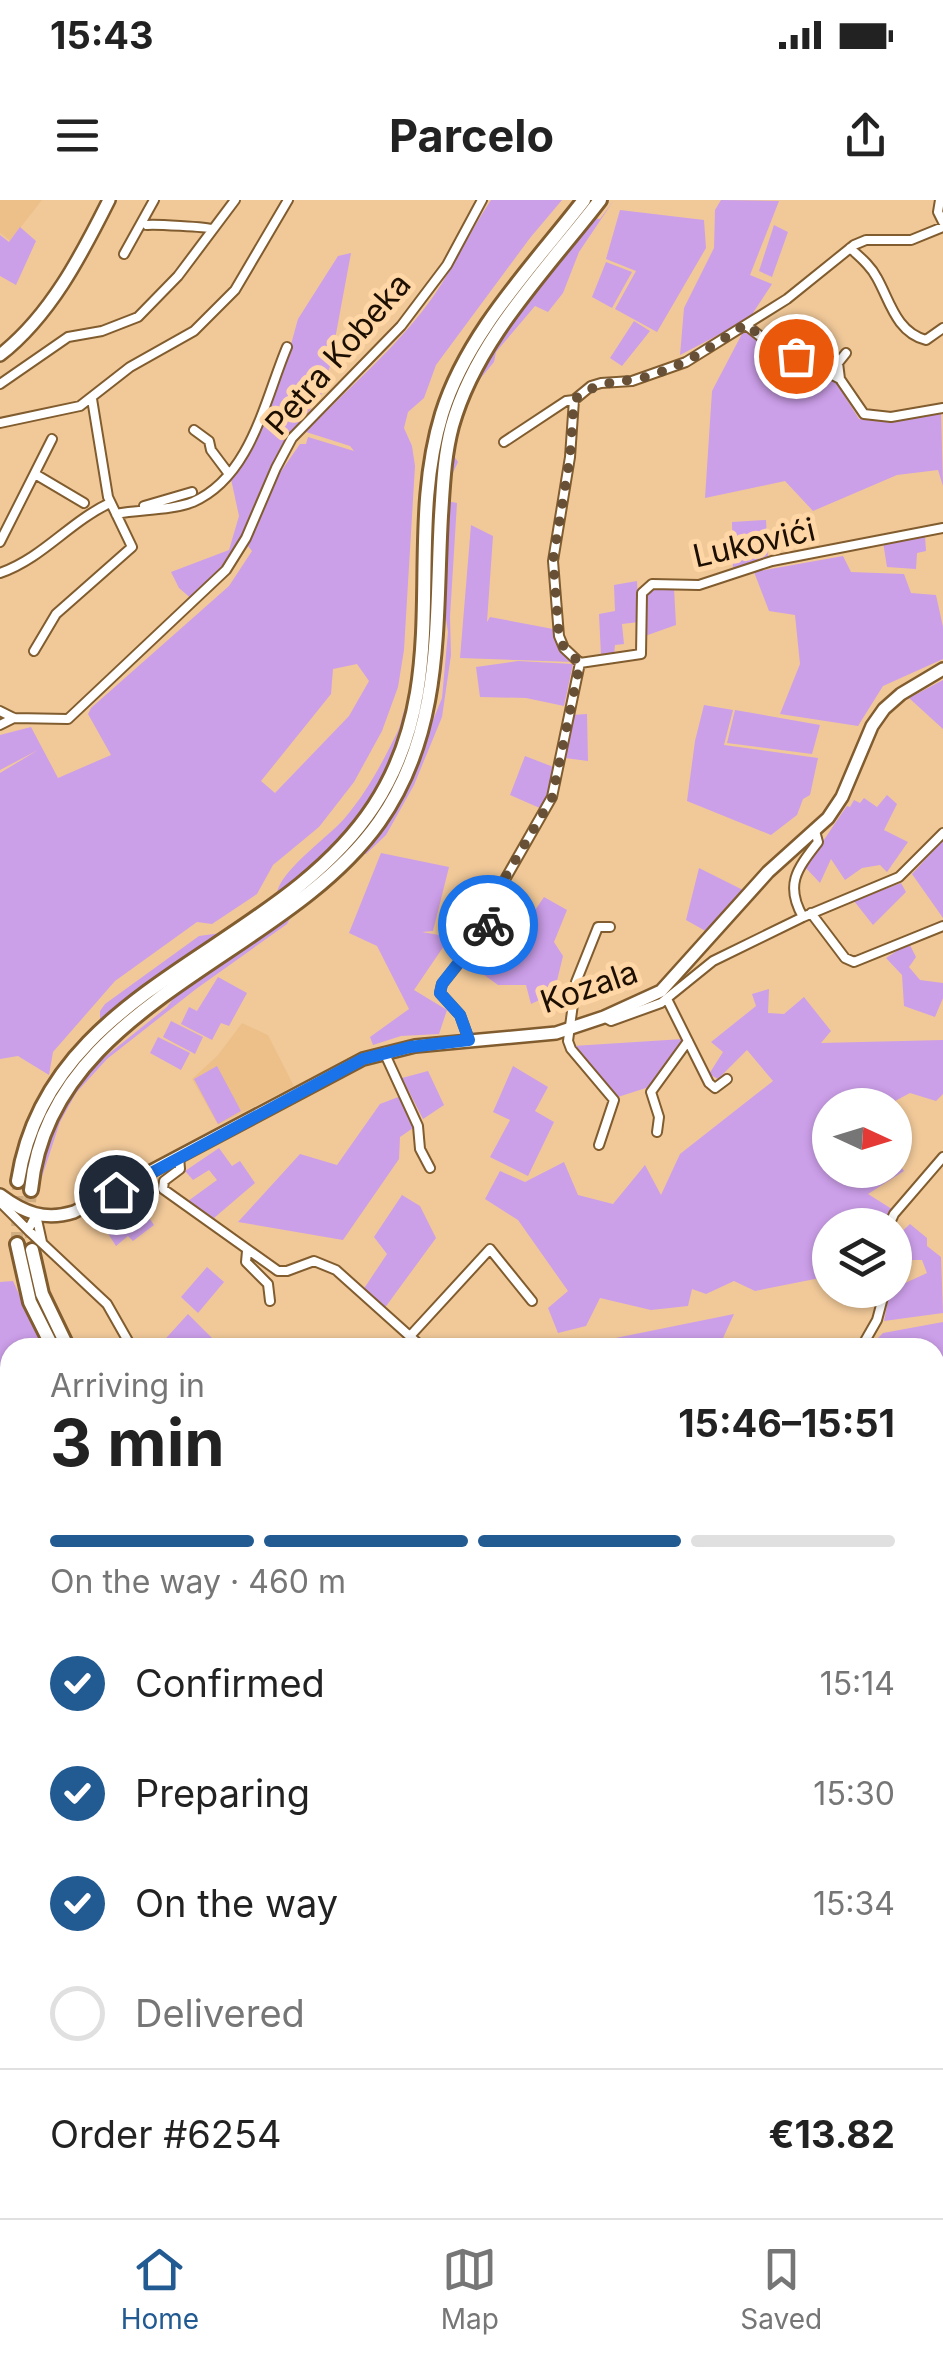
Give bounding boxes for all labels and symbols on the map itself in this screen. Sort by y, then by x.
street label: Petra Kobeka [257,265,418,443]
pin [754,314,839,399]
street label: Lukovići [689,510,819,575]
courier [438,875,538,975]
street label: Kozala [535,952,643,1021]
north arrow [812,1088,912,1188]
pin [74,1150,159,1235]

